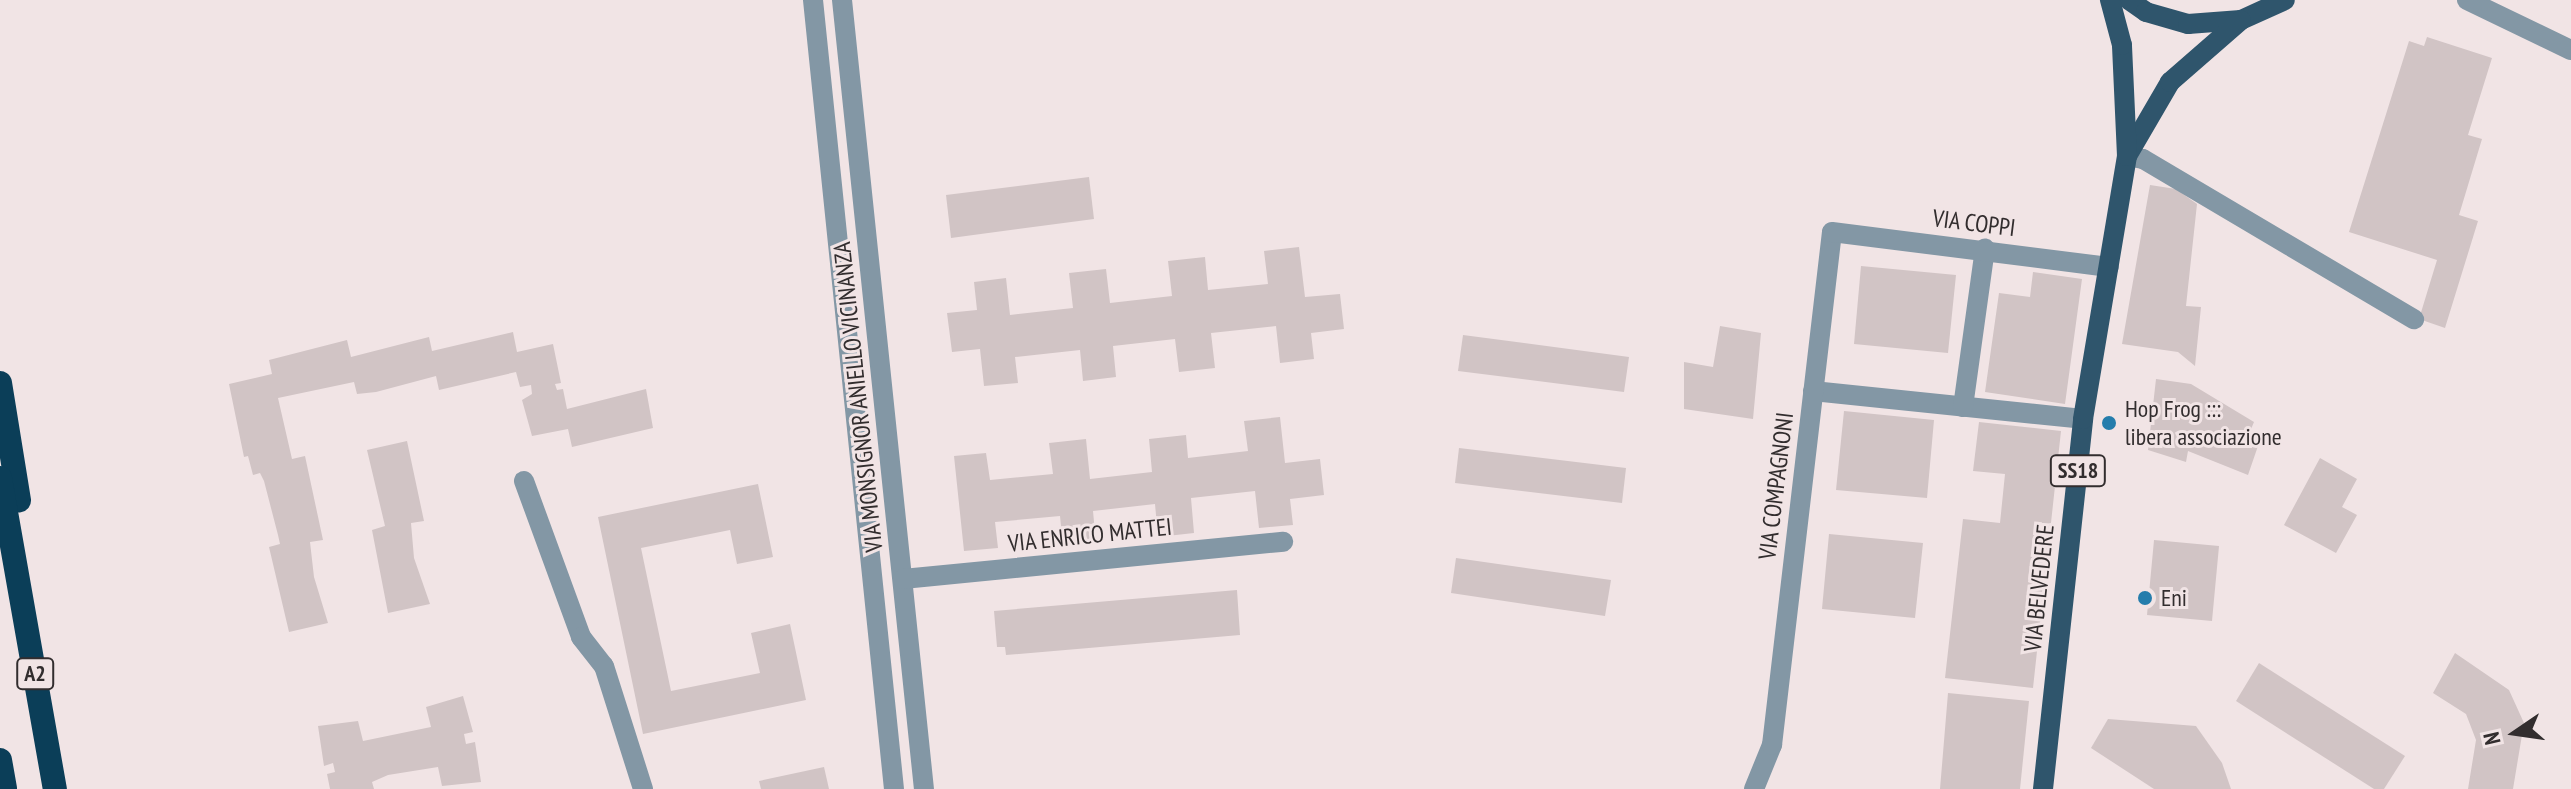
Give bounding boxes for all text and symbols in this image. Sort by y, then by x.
street label: VIA COPPI [1931,204,2017,242]
street label: VIA MONSIGNOR ANIELLO VICINANZA [827,239,889,555]
place label: Hop Frog ::: libera associazione [2125,395,2282,451]
street label: VIA COMPAGNONI [1753,410,1799,562]
marker: Hop Frog ::: libera associazione [2100,414,2118,432]
road number: SS18 [2048,453,2108,489]
street label: VIA ENRICO MATTEI [1006,512,1174,558]
street label: VIA BELVEDERE [2018,522,2060,654]
place label: Eni [2161,584,2187,612]
marker: Eni [2136,589,2154,607]
road number: A2 [15,656,55,692]
north arrow [2475,693,2555,773]
text: N [2477,729,2507,747]

